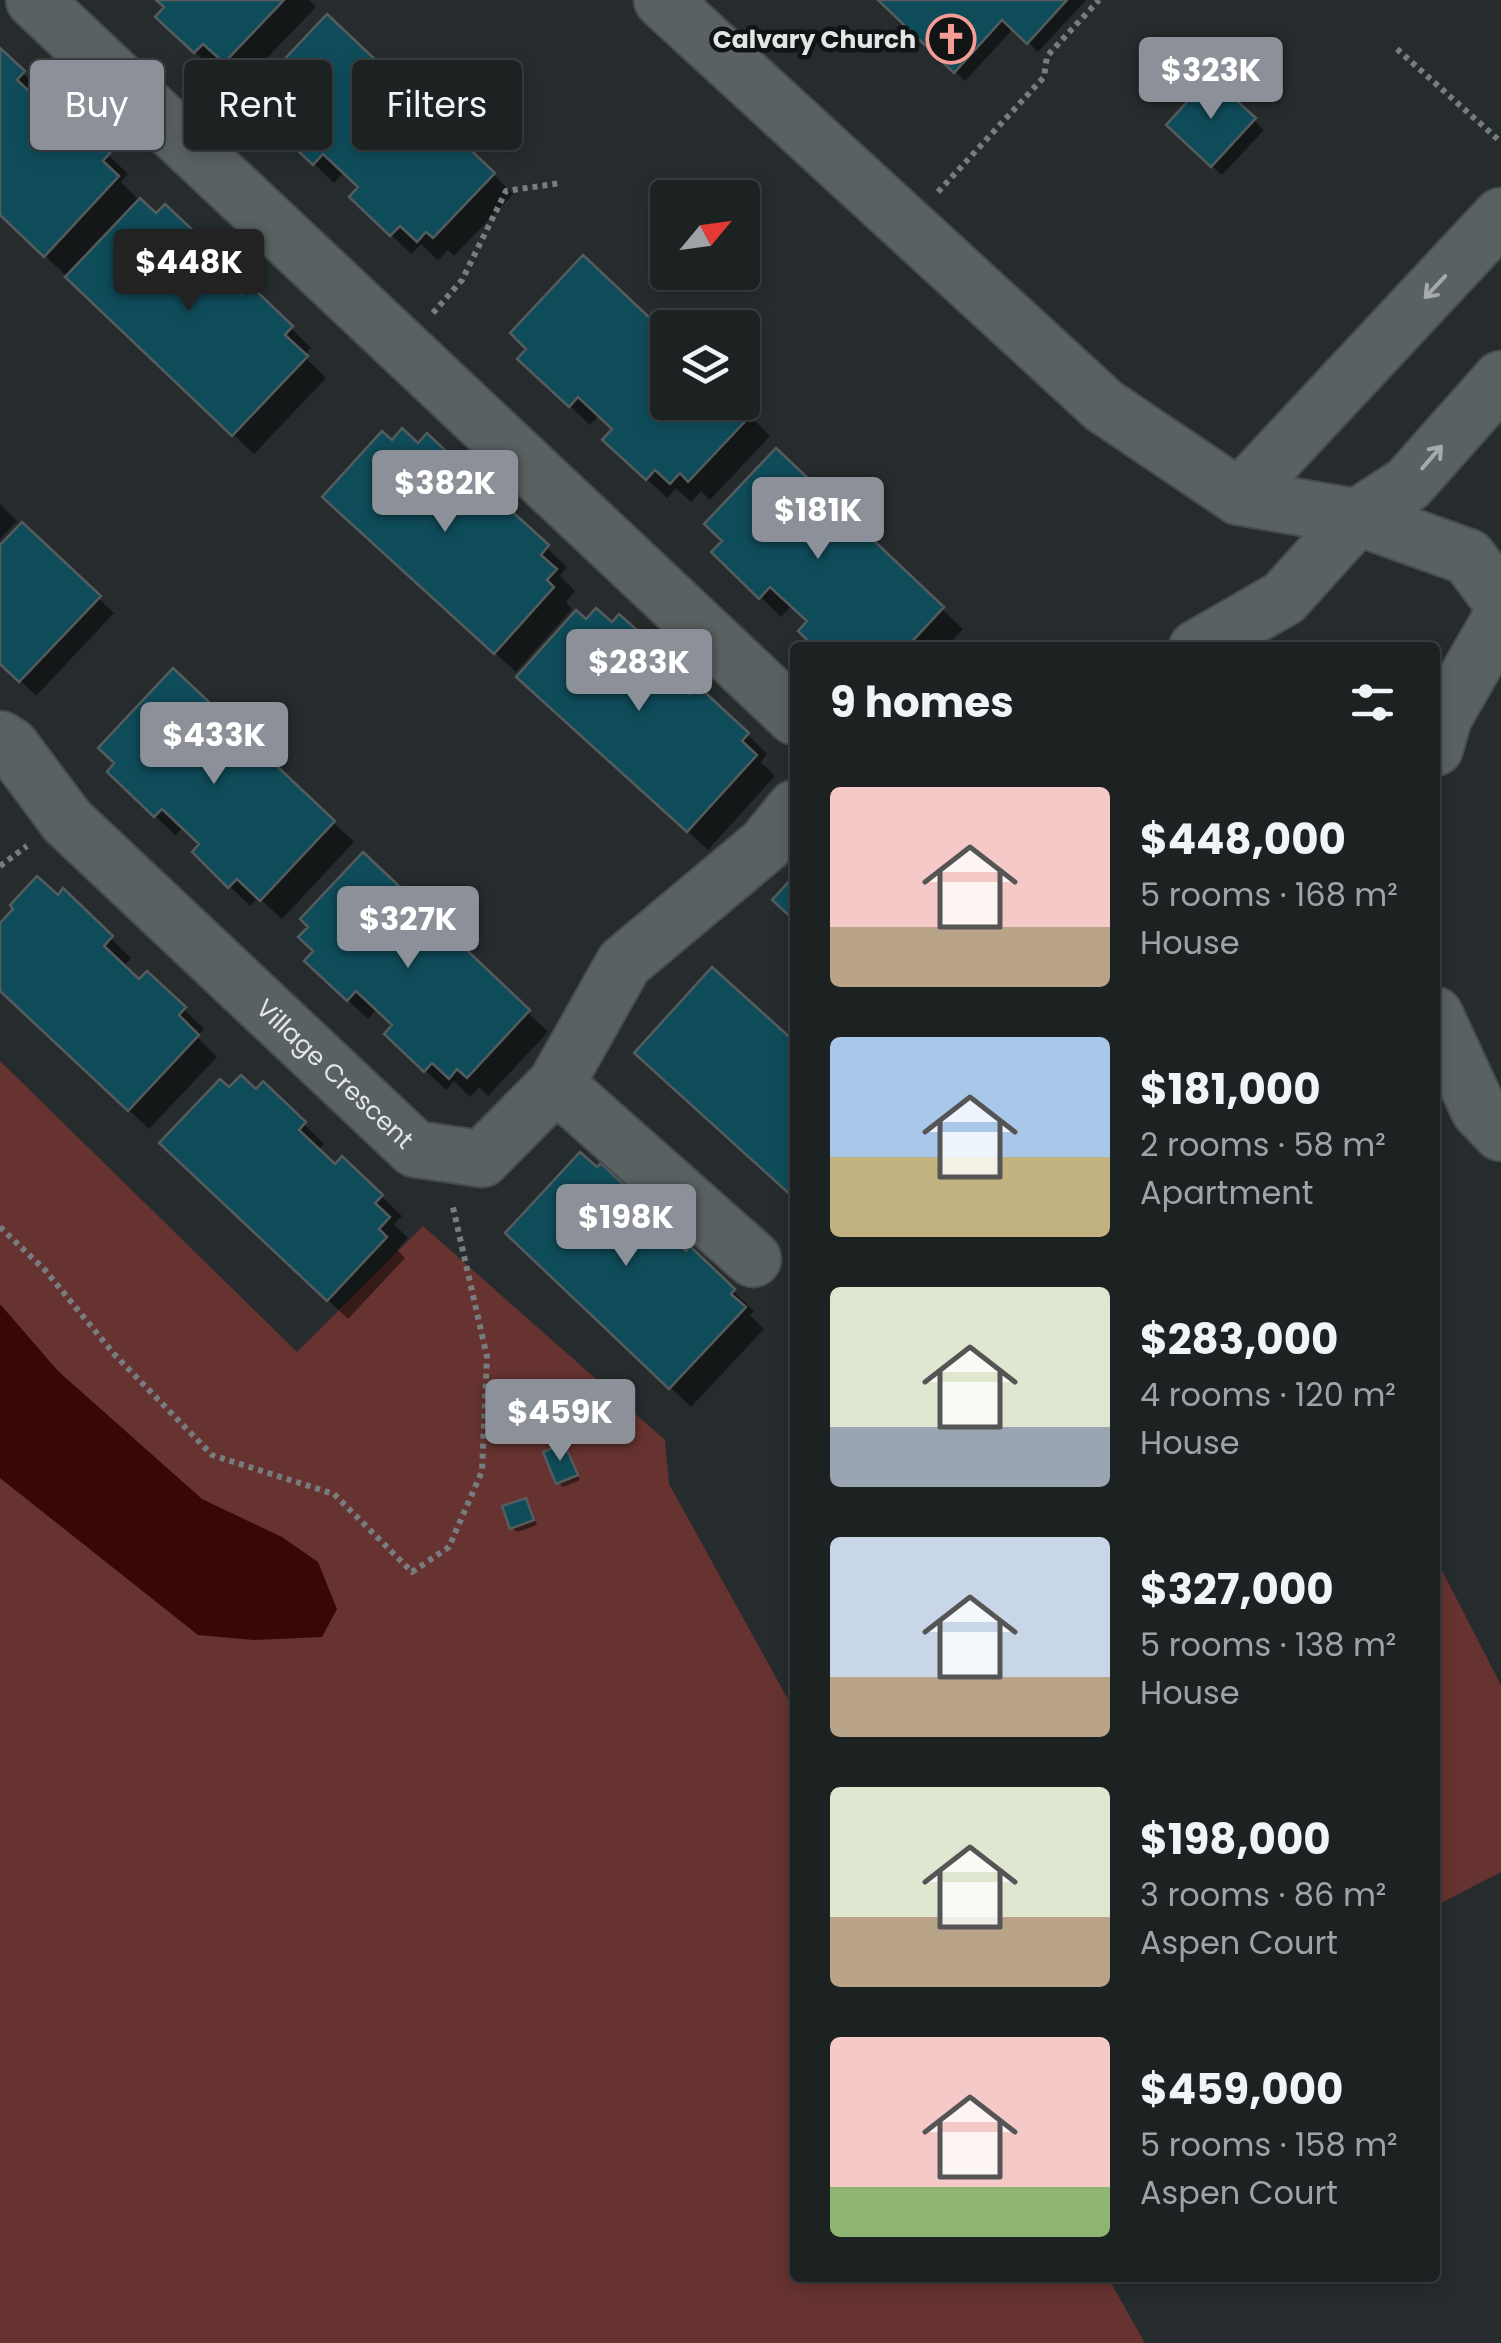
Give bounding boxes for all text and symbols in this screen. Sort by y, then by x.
church icon: Calvary Church [925,13,977,65]
place label: Calvary Church [713,22,916,57]
pin: $323K [1141,37,1281,122]
text: $323K [1161,47,1261,92]
chip: Buy [30,60,164,150]
chip: Rent [184,60,332,150]
chip: Filters [352,60,522,150]
north arrow [650,180,760,290]
map controls [650,180,760,420]
pin: $448K [119,229,259,314]
text: $448K [135,239,243,284]
one-way arrow [1423,274,1446,299]
button: layers [650,310,760,420]
one-way arrow [1421,445,1444,470]
pin: $382K [375,450,515,535]
text: $382K [394,460,496,505]
pin: $181K [748,477,888,562]
text: $181K [774,487,862,532]
pin: $283K [569,629,709,714]
text: $283K [588,639,690,684]
text: 9 homes [830,673,1014,732]
icon: filters [1345,675,1400,730]
pin: $433K [144,702,284,787]
text: $433K [162,712,266,757]
text: $448,000 [1140,810,1346,869]
icon: home [910,827,1030,947]
text: 5 rooms · 168 m² [1140,872,1398,917]
pin: $327K [338,886,478,971]
text: $327K [359,896,457,941]
text: House [1140,920,1240,965]
street label: Village Crescent [248,991,421,1157]
text: $181,000 [1140,1060,1321,1119]
icon: home [910,1077,1030,1197]
text: 2 rooms · 58 m² [1140,1122,1386,1167]
text: Apartment [1140,1170,1313,1215]
pin: $198K [556,1184,696,1269]
text: $198K [578,1194,674,1239]
text: $283,000 [1140,1310,1338,1369]
icon: home [910,1327,1030,1447]
text: 4 rooms · 120 m² [1140,1372,1396,1417]
pin: $459K [490,1379,630,1464]
text: $459K [507,1389,613,1434]
text: House [1140,1420,1240,1465]
text: $327,000 [1140,1560,1334,1619]
icon: home [910,1577,1030,1697]
text: 5 rooms · 138 m² [1140,1622,1396,1667]
text: House [1140,1670,1240,1715]
text: $198,000 [1140,1810,1331,1869]
icon: home [910,1827,1030,1947]
text: 3 rooms · 86 m² [1140,1872,1386,1917]
text: Aspen Court [1140,1920,1338,1965]
text: $459,000 [1140,2060,1343,2119]
icon: home [910,2077,1030,2197]
text: 5 rooms · 158 m² [1140,2122,1398,2167]
text: Aspen Court [1140,2170,1338,2215]

